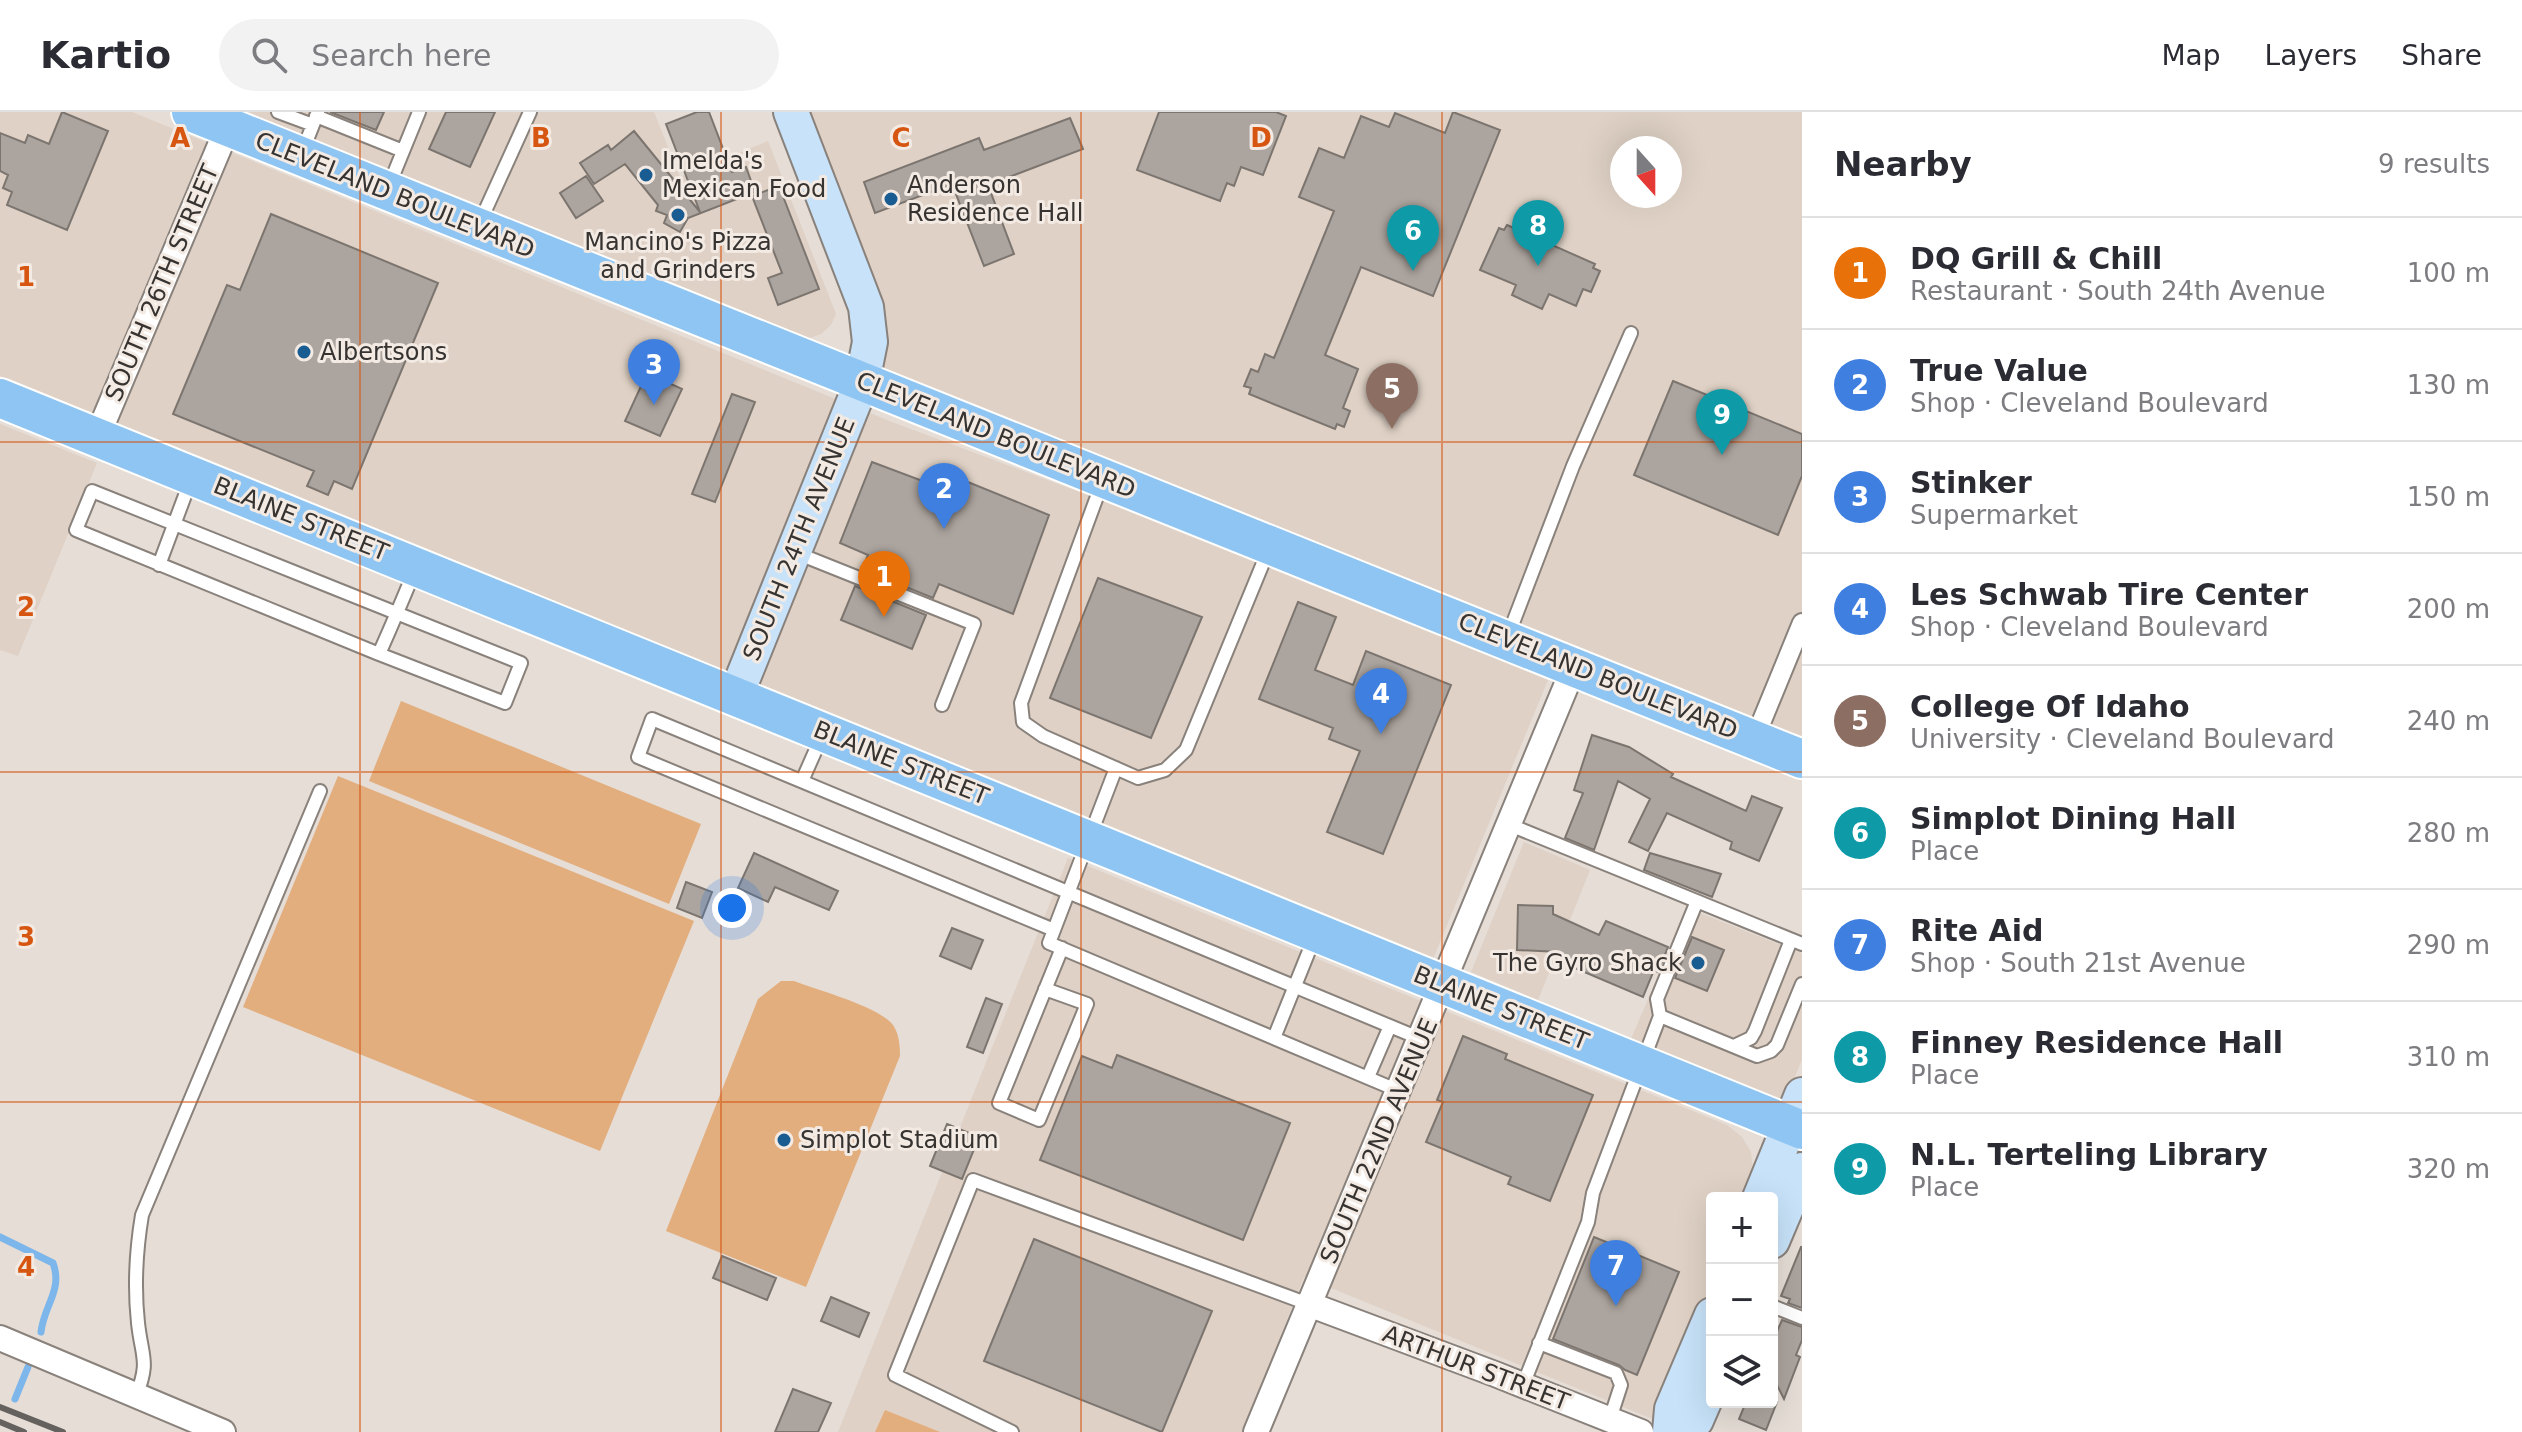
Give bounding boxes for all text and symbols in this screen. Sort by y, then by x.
search box [219,19,779,91]
text: Kartio [40,33,171,77]
icon: search [247,33,291,77]
text: Search here [311,38,491,73]
text: Map [2161,39,2221,72]
text: Layers [2265,39,2357,72]
text: Share [2401,39,2482,72]
text: A [170,123,190,153]
text: B [531,123,551,153]
text: C [891,123,911,153]
text: D [1250,123,1272,153]
street label: CLEVELAND BOULEVARD [251,126,539,264]
north arrow [1610,136,1682,208]
text: Nearby [1834,144,1972,184]
place label: Imelda's Mexican Food [662,147,826,203]
text: 9 results [2378,149,2490,179]
street label: SOUTH 26TH STREET [99,160,225,406]
marker: Imelda's Mexican Food [637,166,655,184]
place label: Anderson Residence Hall [907,171,1083,227]
marker: Anderson Residence Hall [882,190,900,208]
pin: 8 [1512,200,1564,266]
pin: 6 [1387,205,1439,271]
marker: Mancino's Pizza and Grinders [669,206,687,224]
place label: Mancino's Pizza and Grinders [584,228,772,284]
text: DQ Grill & Chill [1910,241,2162,276]
text: 1 [1851,258,1869,288]
text: 100 m [2407,258,2490,288]
text: 1 [17,262,35,292]
text: Restaurant · South 24th Avenue [1910,276,2326,306]
place label: Albertsons [320,338,447,366]
pin: 3 [628,339,680,405]
marker: Albertsons [295,343,313,361]
text: True Value [1910,353,2088,388]
pin: 5 [1366,363,1418,429]
street label: CLEVELAND BOULEVARD [852,366,1140,504]
text: 2 [1851,370,1869,400]
text: 130 m [2407,370,2490,400]
text: Shop · Cleveland Boulevard [1910,388,2269,418]
pin: 9 [1696,389,1748,455]
street label: SOUTH 24TH AVENUE [737,413,861,665]
pin: 2 [918,463,970,529]
text: Stinker [1910,465,2032,500]
street label: BLAINE STREET [209,471,393,567]
text: 3 [1851,482,1869,512]
text: 150 m [2407,482,2490,512]
text: Supermarket [1910,500,2078,530]
pin: 1 [858,551,910,617]
text: Les Schwab Tire Center [1910,577,2308,612]
text: 2 [17,592,35,622]
text: 4 [1851,594,1869,624]
text: 200 m [2407,594,2490,624]
street label: CLEVELAND BOULEVARD [1454,607,1742,745]
text: Shop · Cleveland Boulevard [1910,612,2269,642]
pin: 4 [1355,668,1407,734]
text: College Of Idaho [1910,689,2190,724]
text: 5 [1851,706,1869,736]
text: 240 m [2407,706,2490,736]
street label: BLAINE STREET [809,715,993,811]
text: University · Cleveland Boulevard [1910,724,2335,754]
text: Simplot Dining Hall [1910,801,2236,836]
text: 6 [1851,818,1869,848]
text: 280 m [2407,818,2490,848]
text: Place [1910,836,1979,866]
your location [712,888,752,928]
text: Rite Aid [1910,913,2044,948]
text: 3 [17,922,35,952]
text: 7 [1851,930,1869,960]
text: 290 m [2407,930,2490,960]
text: Shop · South 21st Avenue [1910,948,2246,978]
place label: The Gyro Shack [1492,949,1682,977]
marker: The Gyro Shack [1689,954,1707,972]
street label: BLAINE STREET [1409,960,1593,1056]
street label: SOUTH 22ND AVENUE [1315,1014,1443,1268]
text: Finney Residence Hall [1910,1025,2283,1060]
text: 8 [1851,1042,1869,1072]
text: 310 m [2407,1042,2490,1072]
text: Place [1910,1060,1979,1090]
place label: Simplot Stadium [800,1126,999,1154]
marker: Simplot Stadium [775,1131,793,1149]
text: N.L. Terteling Library [1910,1137,2268,1172]
text: 9 [1851,1154,1869,1184]
text: 320 m [2407,1154,2490,1184]
text: Place [1910,1172,1979,1202]
map controls [1706,1192,1778,1408]
button: + [1706,1192,1778,1264]
pin: 7 [1590,1240,1642,1306]
text: 4 [17,1252,35,1282]
button: − [1706,1264,1778,1336]
street label: ARTHUR STREET [1379,1320,1574,1417]
button: layers [1706,1336,1778,1408]

